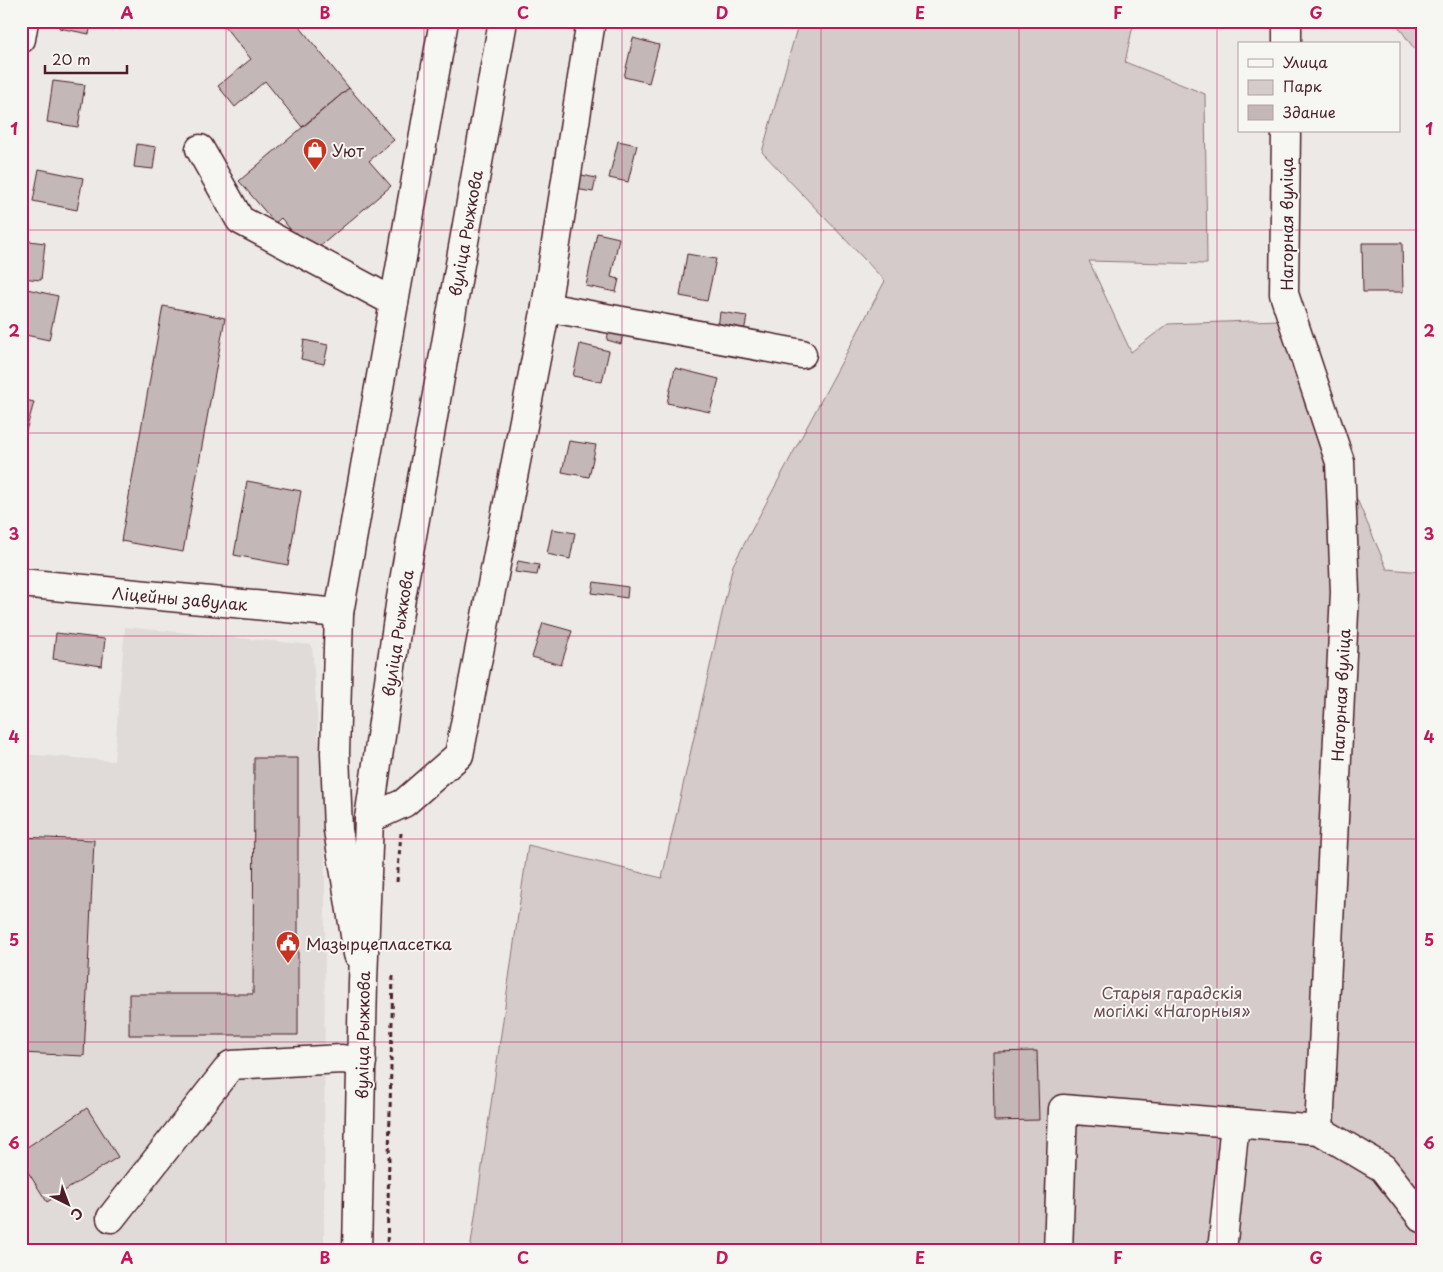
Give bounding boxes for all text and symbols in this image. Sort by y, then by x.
text: A [121,0,134,24]
text: B [320,0,331,24]
text: C [517,0,529,24]
text: D [716,0,728,24]
text: E [915,0,925,24]
text: F [1113,0,1123,24]
text: G [1309,0,1323,24]
scale bar [45,42,128,74]
legend [1238,42,1400,132]
text: 20 m [52,47,91,70]
text: Улица [1283,50,1328,73]
text: Парк [1283,74,1322,97]
text: Здание [1283,100,1336,123]
text: 1 [10,116,18,140]
text: 1 [1425,116,1433,140]
shop icon: Уют [302,137,328,171]
place label: Уют [332,138,364,162]
street label: Нагорная вуліца [1274,157,1298,291]
street label: вуліца Рыжкова [442,168,488,298]
text: 2 [8,318,20,342]
text: 2 [1423,318,1435,342]
text: 3 [9,521,19,545]
text: 3 [1424,521,1434,545]
street label: вуліца Рыжкова [375,568,419,698]
street label: Ліцейны завулак [111,580,249,616]
street label: Нагорная вуліца [1325,628,1355,762]
text: 4 [9,724,20,748]
text: 4 [1424,724,1435,748]
text: 5 [9,927,19,951]
text: 5 [1424,927,1434,951]
public building icon: Мазырцепласетка [275,930,301,964]
place label: Мазырцепласетка [306,931,452,955]
street label: вуліца Рыжкова [349,971,375,1099]
park label: Старыя гарадскія могілкі «Нагорныя» [1094,980,1250,1022]
text: 6 [8,1130,20,1154]
text: 6 [1423,1130,1435,1154]
north arrow [42,1180,92,1230]
text: С [66,1203,88,1225]
text: A [121,1245,134,1269]
text: B [320,1245,331,1269]
text: C [517,1245,529,1269]
text: D [716,1245,728,1269]
text: E [915,1245,925,1269]
text: F [1113,1245,1123,1269]
text: G [1309,1245,1323,1269]

